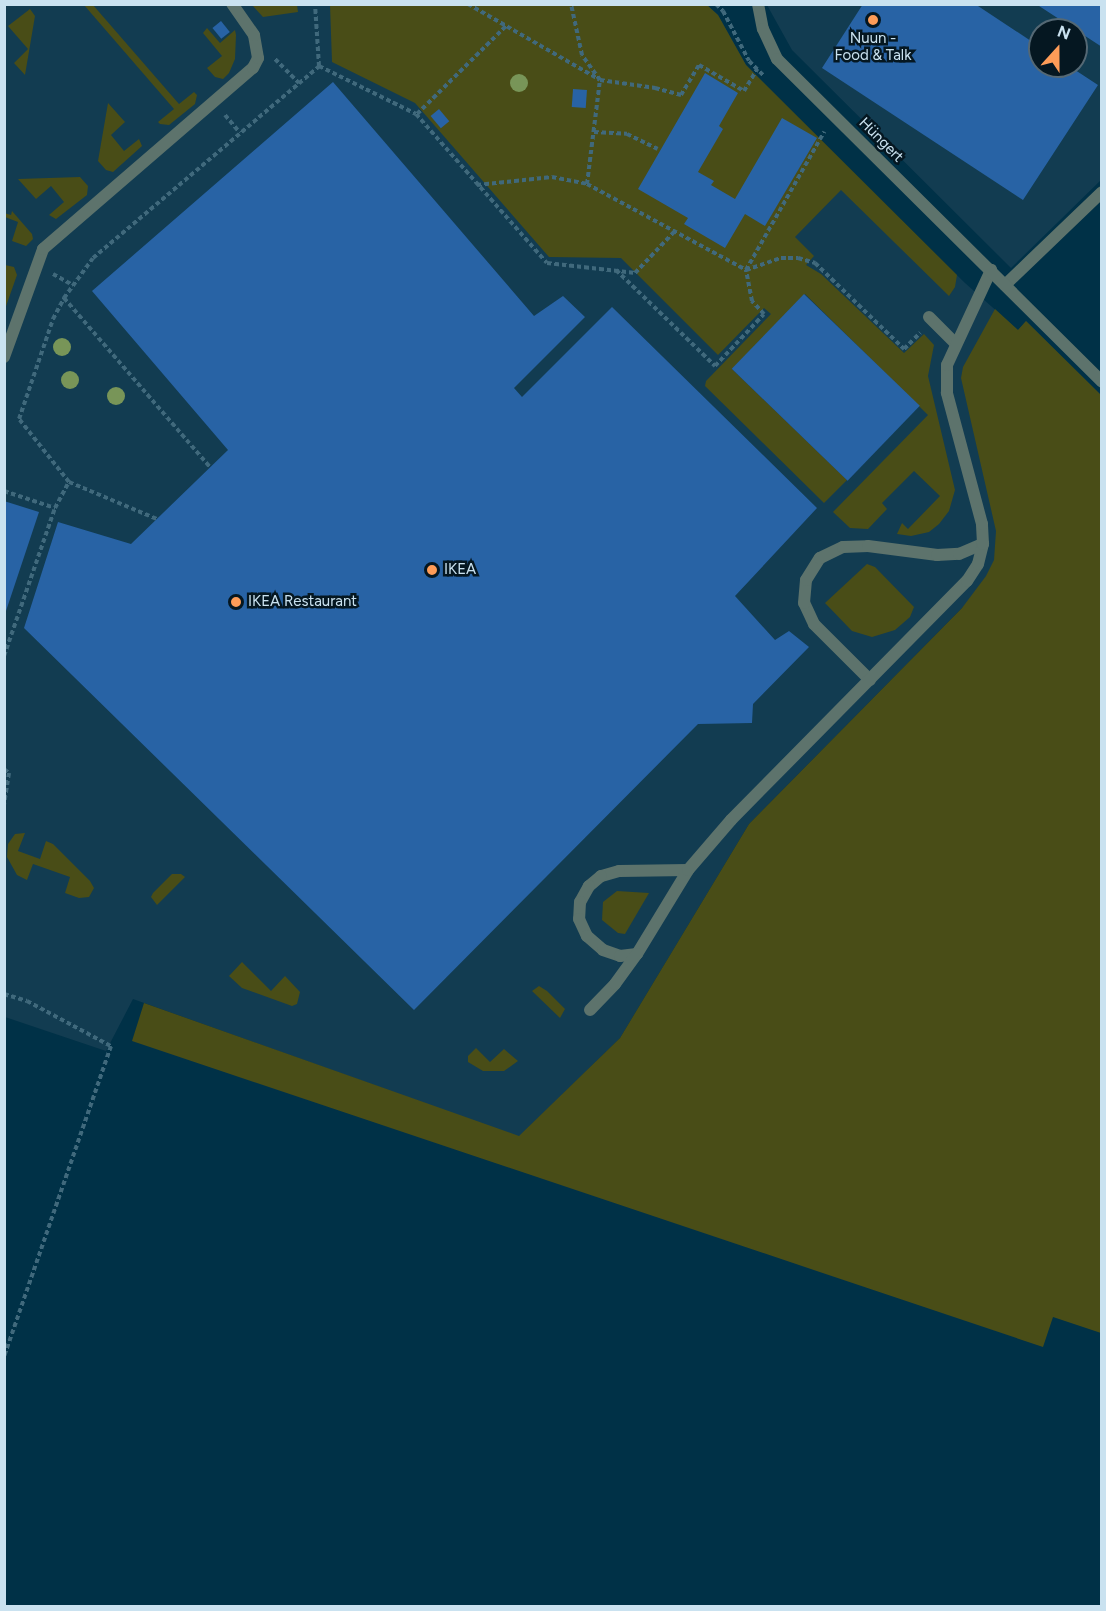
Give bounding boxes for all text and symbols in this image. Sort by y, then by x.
marker: Nuun - Food & Talk [866,13,880,27]
north arrow [1028,18,1088,78]
text: N [1055,22,1073,44]
place label: Nuun - Food & Talk [835,29,911,64]
street label: Hüngert [855,114,907,166]
place label: IKEA [444,561,476,579]
marker: IKEA [425,563,439,577]
place label: IKEA Restaurant [248,593,357,611]
marker: IKEA Restaurant [229,595,243,609]

